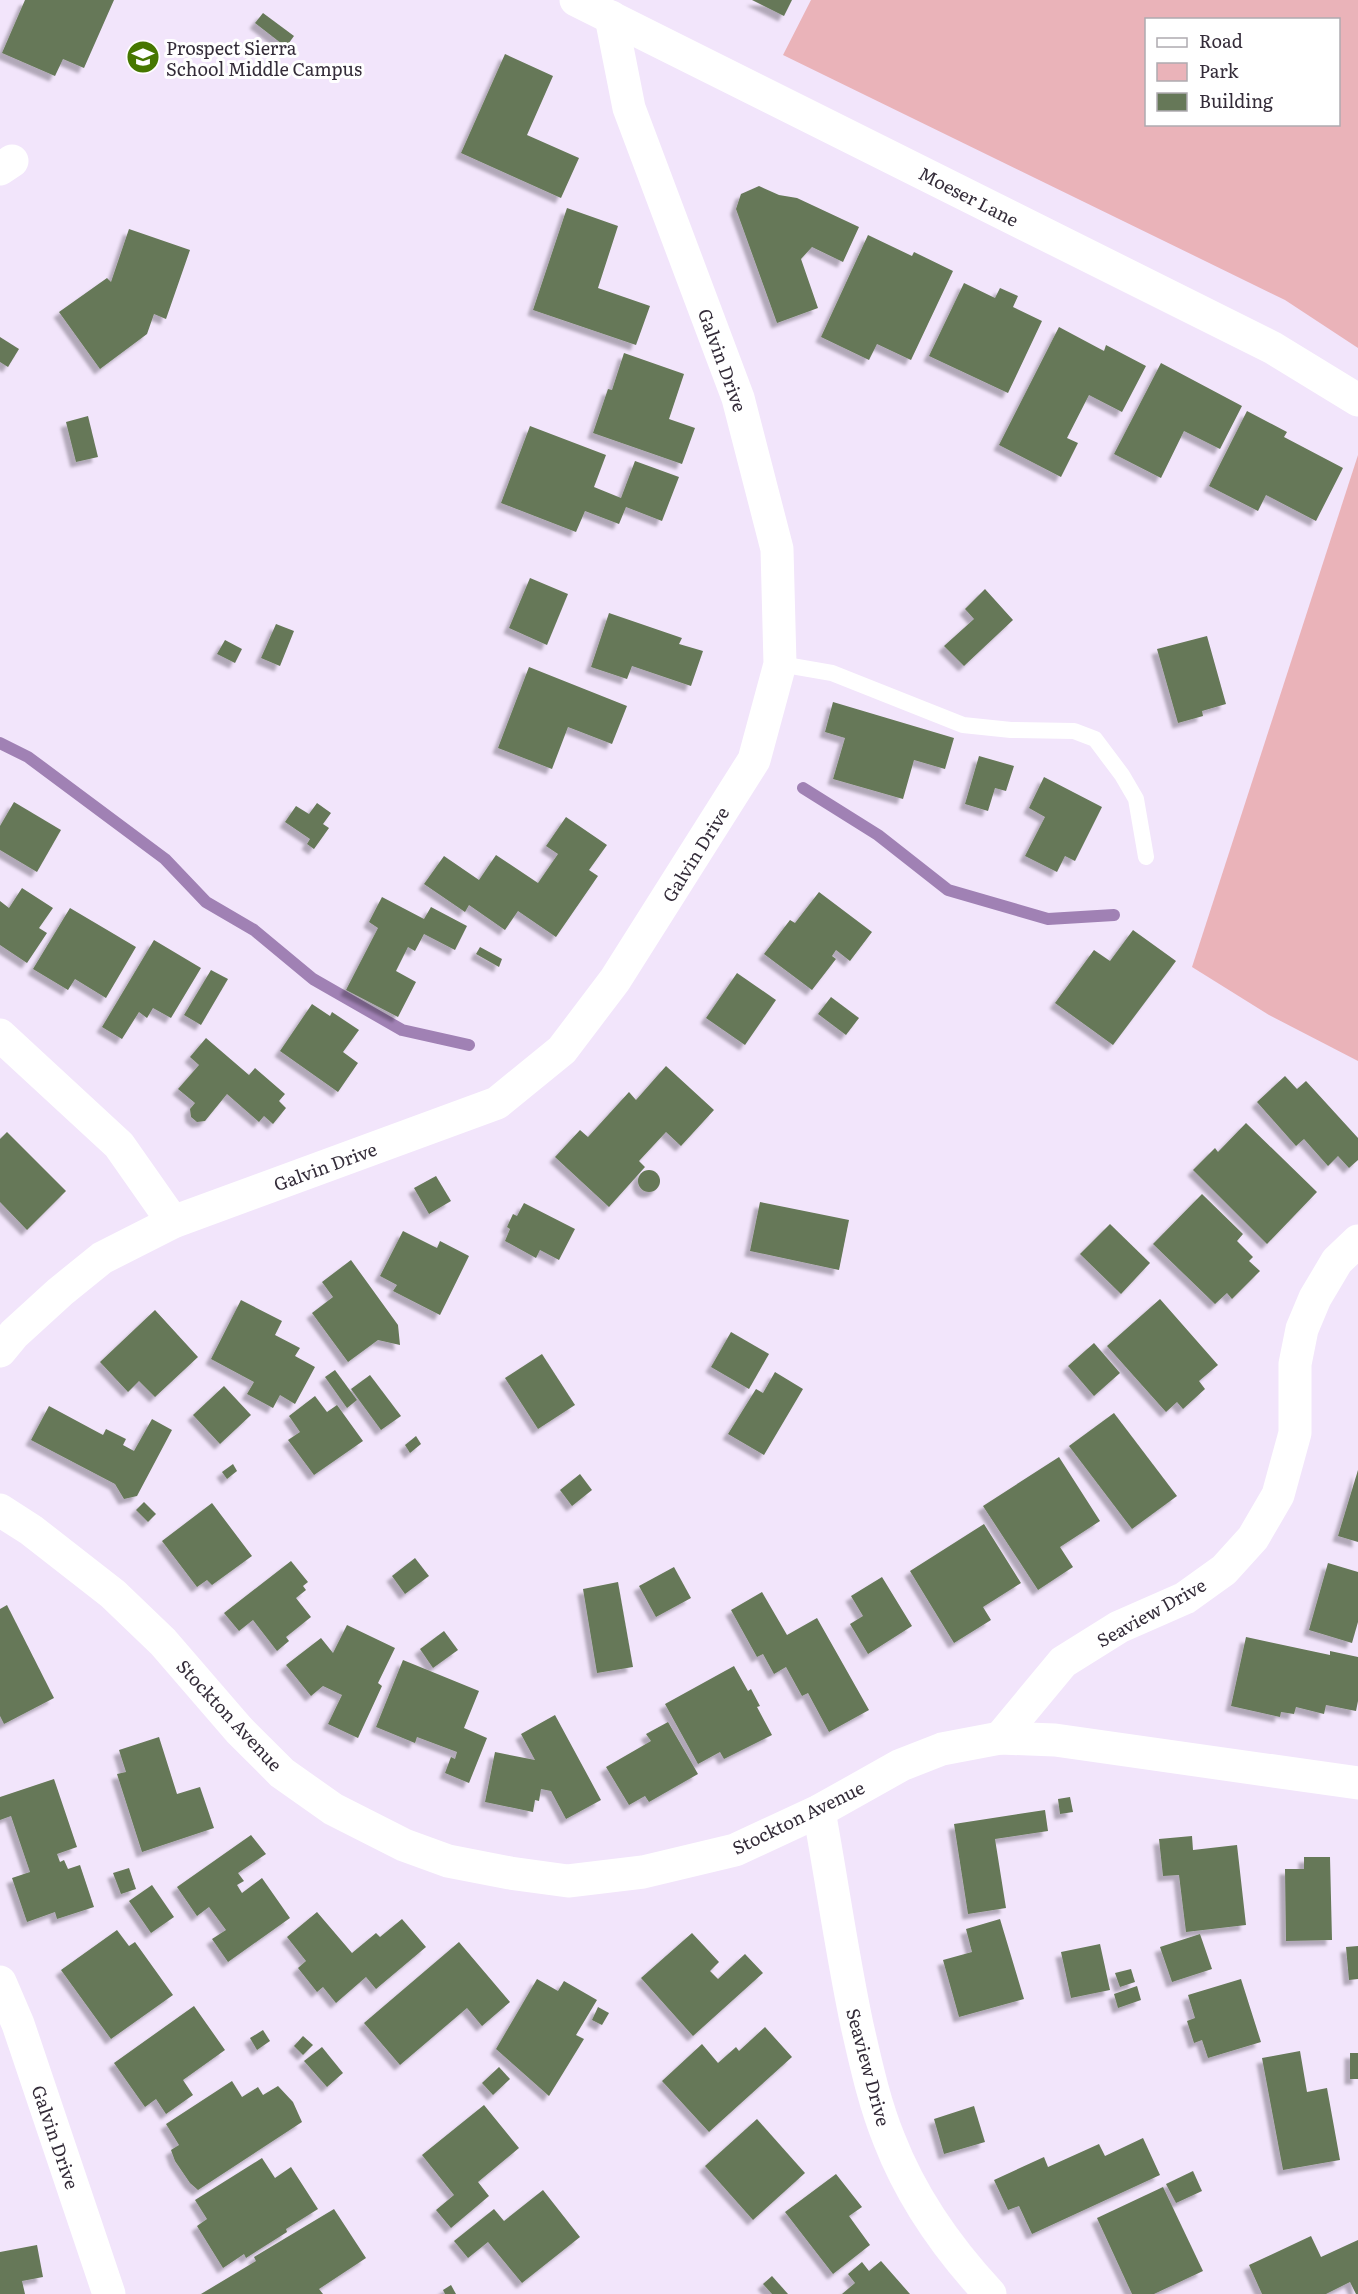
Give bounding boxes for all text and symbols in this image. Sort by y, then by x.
legend [1145,18,1340,126]
text: Road [1199,27,1243,54]
place label: Prospect Sierra School Middle Campus [166,34,362,82]
school or university icon: Prospect Sierra School Middle Campus [125,39,161,75]
text: Park [1199,57,1240,84]
text: Building [1199,87,1274,114]
street label: Moeser Lane [914,159,1024,233]
street label: Galvin Drive [692,305,754,415]
street label: Galvin Drive [655,801,735,907]
street label: Galvin Drive [270,1135,380,1197]
street label: Seaview Drive [1091,1571,1211,1653]
street label: Stockton Avenue [171,1653,289,1777]
street label: Stockton Avenue [727,1773,869,1861]
street label: Seaview Drive [840,2005,898,2129]
street label: Galvin Drive [26,2081,86,2193]

